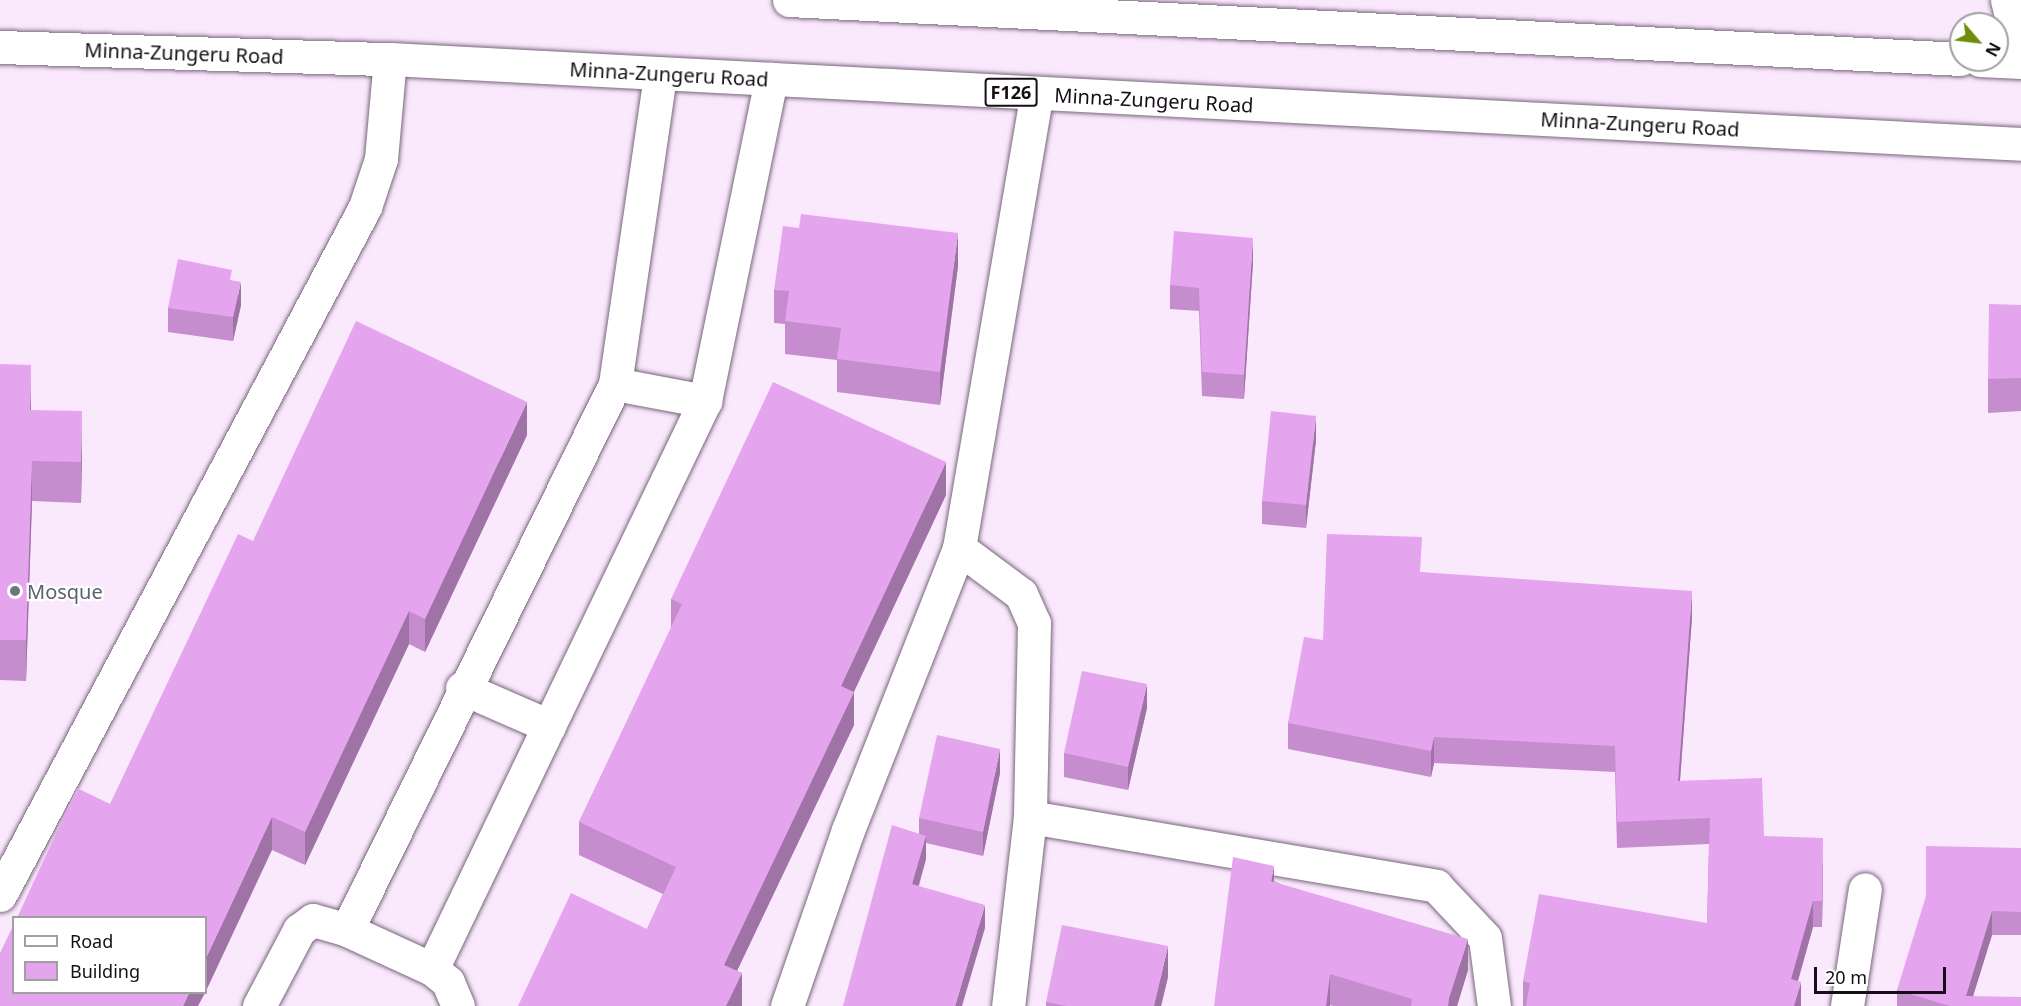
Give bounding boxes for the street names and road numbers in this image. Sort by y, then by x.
street label: Minna-Zungeru Road [84,38,284,68]
street label: Minna-Zungeru Road [569,57,769,91]
road number: F126 [984,77,1038,107]
street label: Minna-Zungeru Road [1054,83,1254,117]
street label: Minna-Zungeru Road [1540,107,1740,141]

